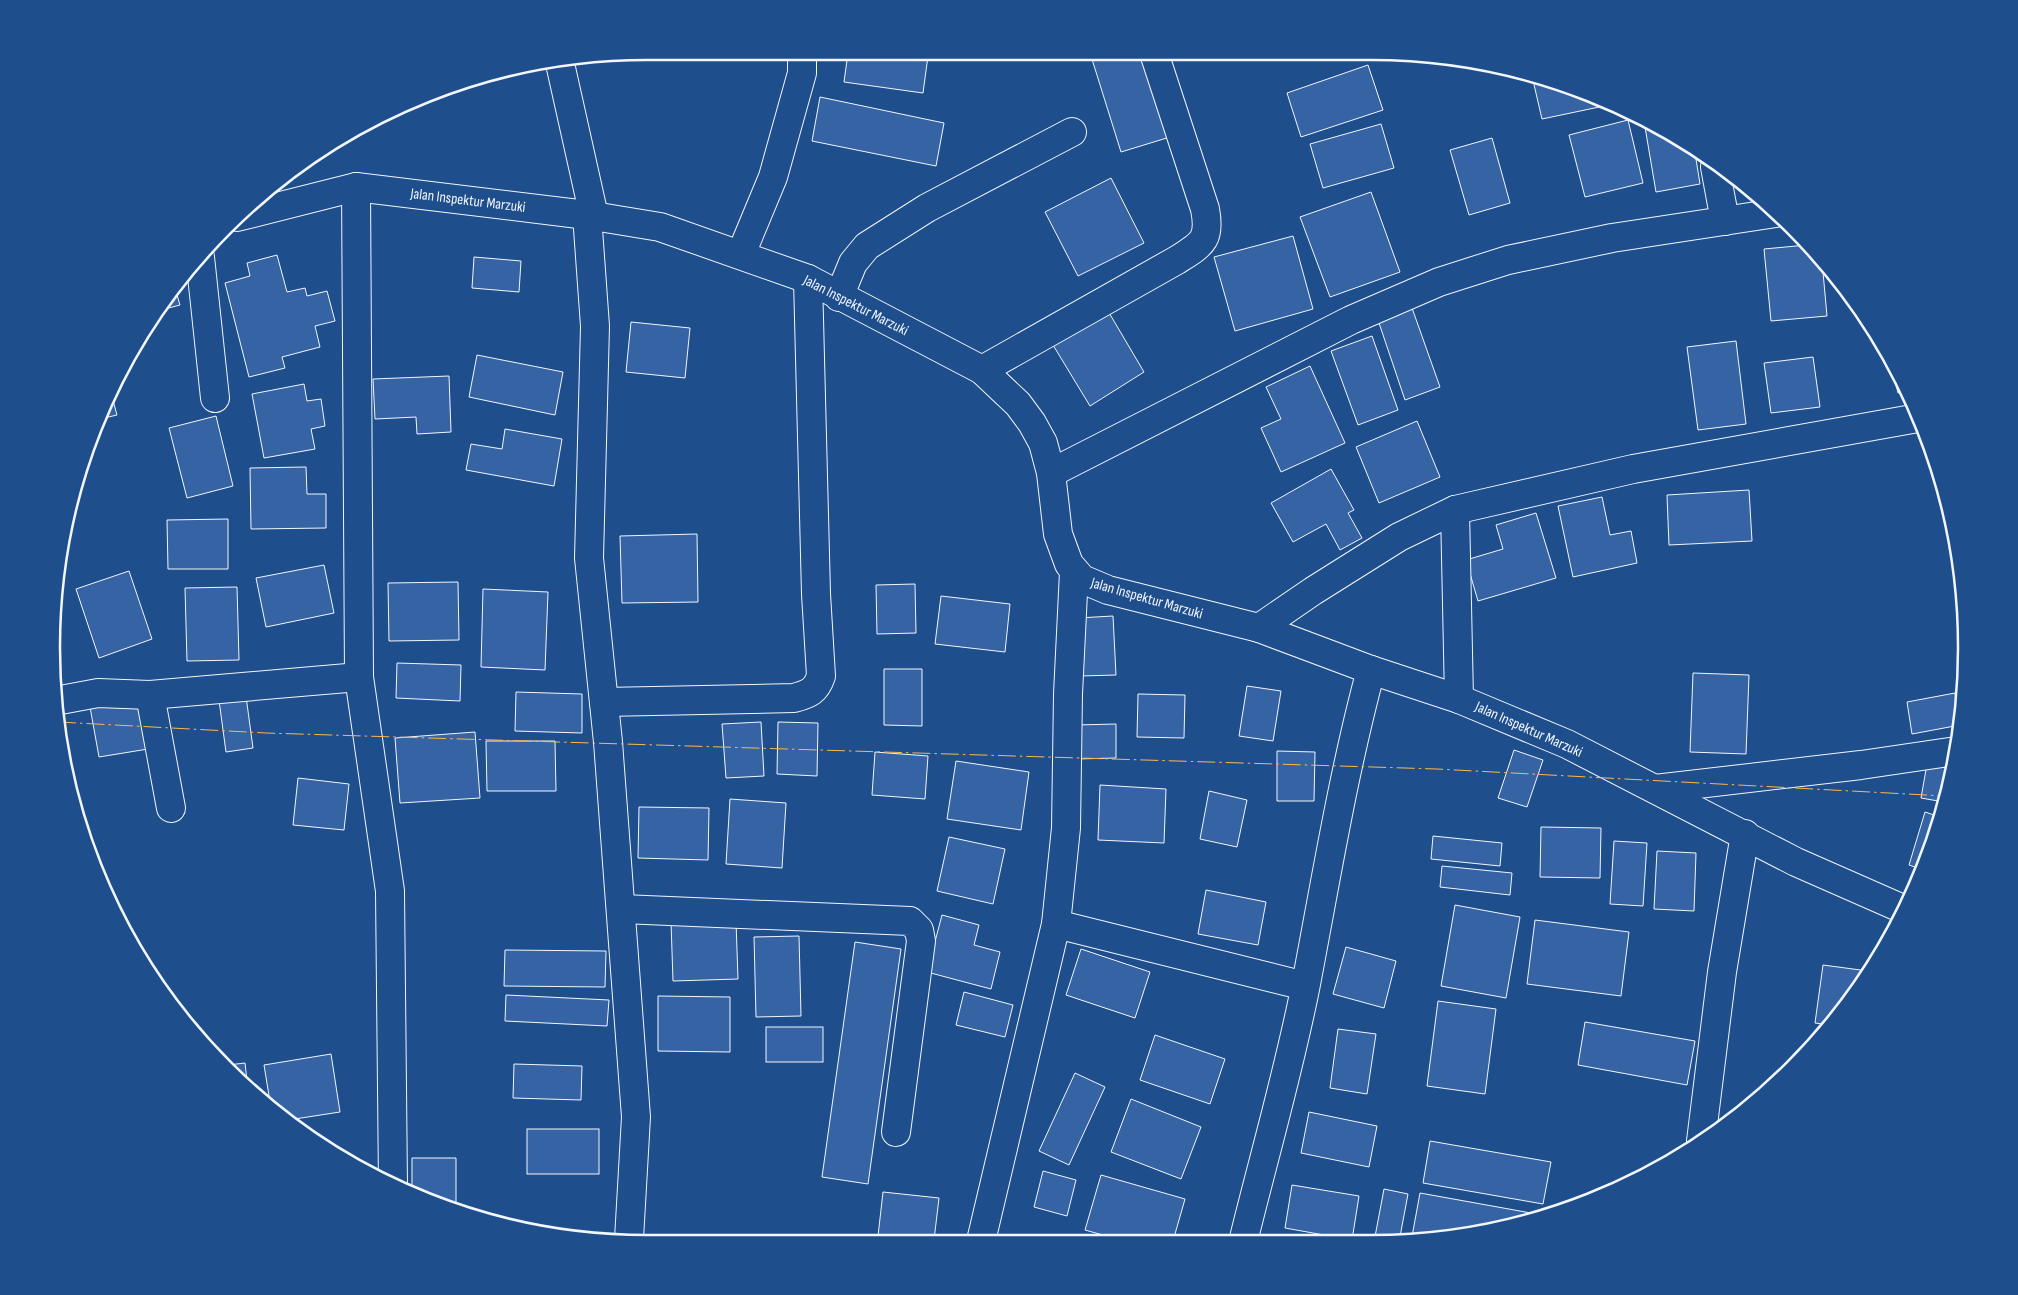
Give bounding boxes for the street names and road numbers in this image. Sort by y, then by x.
street label: Jalan Inspektur Marzuki [408,184,527,217]
street label: Jalan Inspektur Marzuki [799,270,912,340]
street label: Jalan Inspektur Marzuki [1088,573,1205,624]
street label: Jalan Inspektur Marzuki [1471,697,1586,762]

